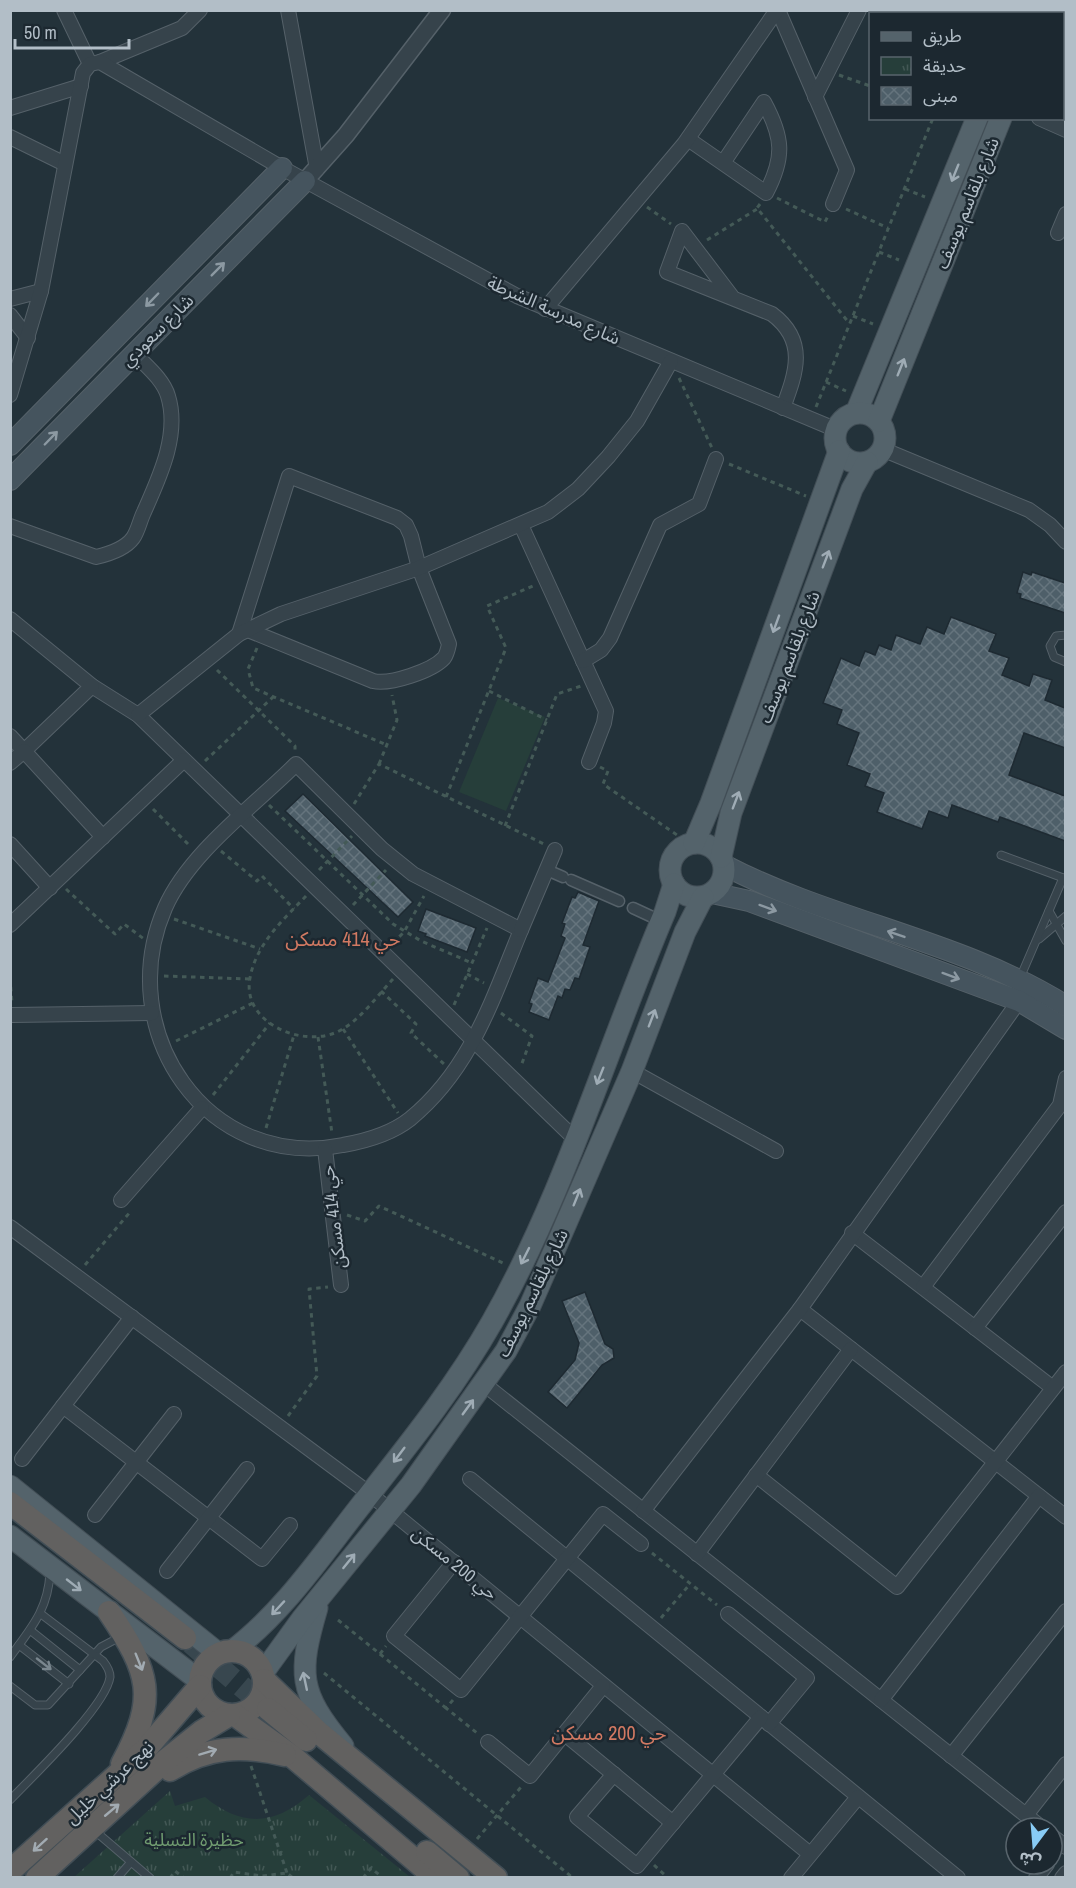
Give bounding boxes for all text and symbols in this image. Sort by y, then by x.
scale bar [15,12,129,50]
legend [869,12,1064,120]
text: 50 m [24,20,57,45]
text: طريق [923,23,962,48]
text: حديقة [923,53,966,78]
text: مبنى [923,83,958,108]
street label: شارع بلقاسم يوسف [929,134,1007,273]
one-way arrow [949,163,960,181]
one-way arrow [210,261,225,276]
street label: شارع مدرسة الشرطة [483,269,624,352]
street label: شارع سعودي [115,288,200,373]
one-way arrow [145,292,160,307]
one-way arrow [896,358,907,377]
one-way arrow [44,430,59,445]
one-way arrow [822,550,833,568]
street label: شارع بلقاسم يوسف [752,587,828,727]
one-way arrow [770,614,781,633]
one-way arrow [731,791,742,810]
one-way arrow [758,904,777,915]
district label: حي 414 مسكن [285,925,401,954]
one-way arrow [887,928,906,939]
one-way arrow [941,971,960,982]
one-way arrow [648,1009,659,1028]
one-way arrow [594,1066,605,1084]
street label: حي 414 مسكن [314,1164,353,1270]
one-way arrow [572,1189,583,1207]
street label: شارع بلقاسم يوسف [490,1225,576,1362]
one-way arrow [519,1246,531,1264]
one-way arrow [462,1400,474,1416]
one-way arrow [393,1447,406,1463]
street label: حي 200 مسكن [406,1521,503,1606]
one-way arrow [342,1554,355,1570]
one-way arrow [65,1578,81,1591]
one-way arrow [271,1601,286,1616]
one-way arrow [135,1652,146,1671]
one-way arrow [36,1658,52,1671]
one-way arrow [299,1672,311,1691]
district label: حي 200 مسكن [551,1719,667,1748]
street label: نهج عرشي خليل [59,1734,160,1830]
one-way arrow [198,1746,217,1757]
one-way arrow [103,1804,119,1817]
north arrow [1004,1816,1064,1876]
park label: حظيرة التسلية [144,1827,244,1852]
one-way arrow [33,1838,48,1852]
text: ش [1016,1847,1043,1874]

